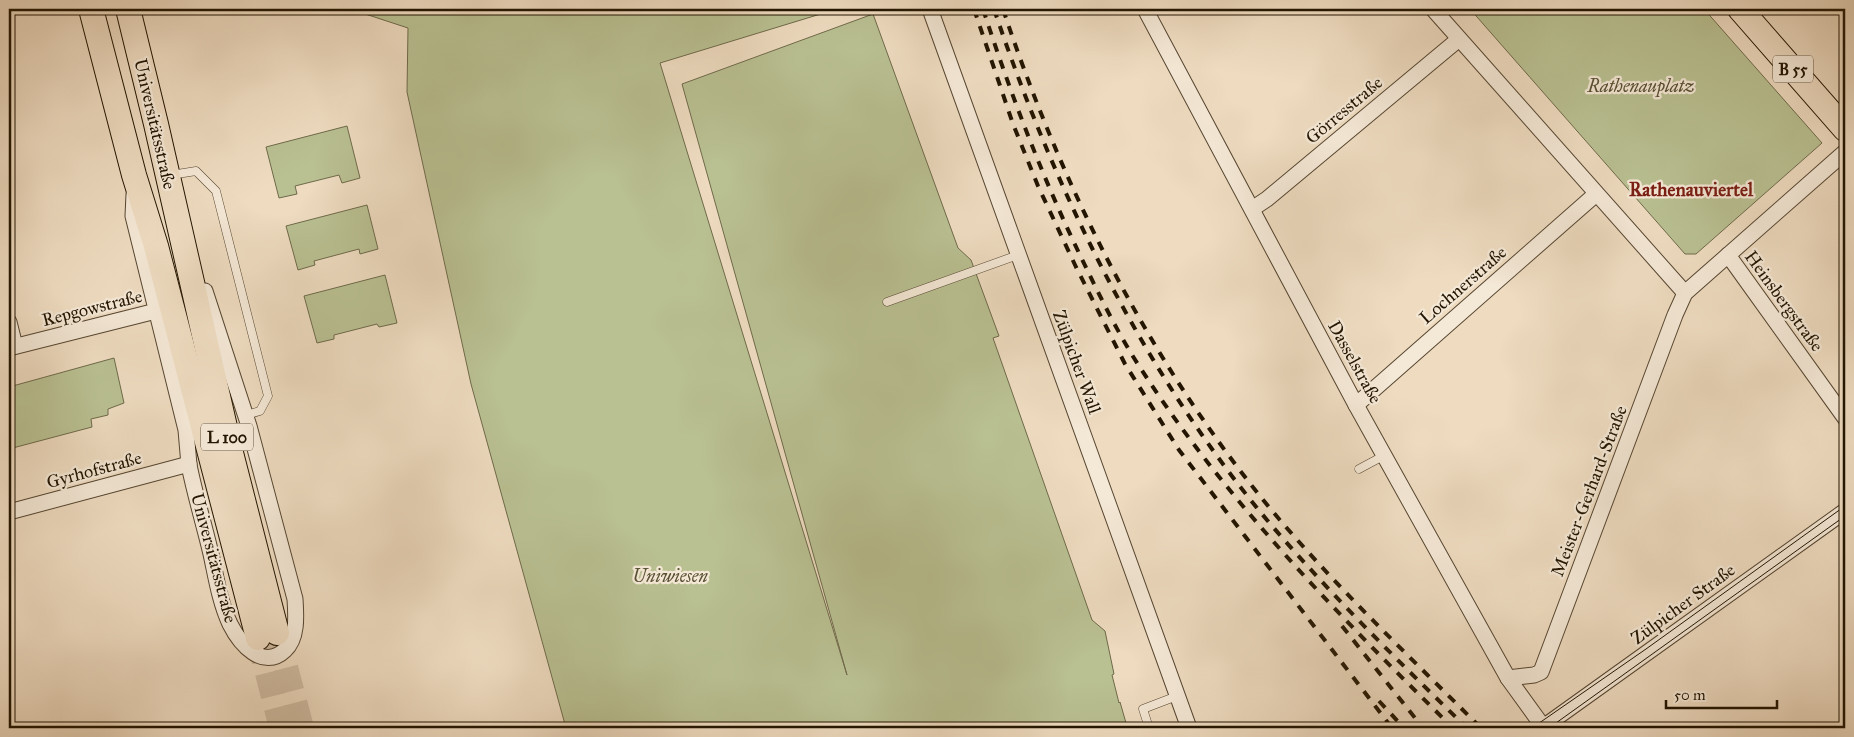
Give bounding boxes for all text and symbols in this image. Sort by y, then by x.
road number: B 55 [1773,56,1813,82]
street label: Universitätsstraße [129,57,181,191]
street label: Görresstraße [1301,71,1387,149]
park label: Rathenauplatz [1587,75,1694,98]
district label: Rathenauviertel [1629,178,1754,201]
street label: Lochnerstraße [1415,241,1511,329]
street label: Heinsbergstraße [1739,246,1828,356]
street label: Repgowstraße [40,285,145,332]
street label: Zülpicher Wall [1048,307,1106,417]
street label: Dasselstraße [1323,317,1387,407]
street label: Meister-Gerhard-Straße [1546,402,1632,580]
road number: L 100 [201,424,253,451]
street label: Gyrhofstraße [44,447,144,493]
street label: Universitätsstraße [186,491,242,625]
street label: Zülpicher Straße [1627,559,1739,649]
park label: Uniwiesen [632,565,708,587]
scale bar [1666,677,1778,709]
text: 50 m [1674,686,1706,704]

